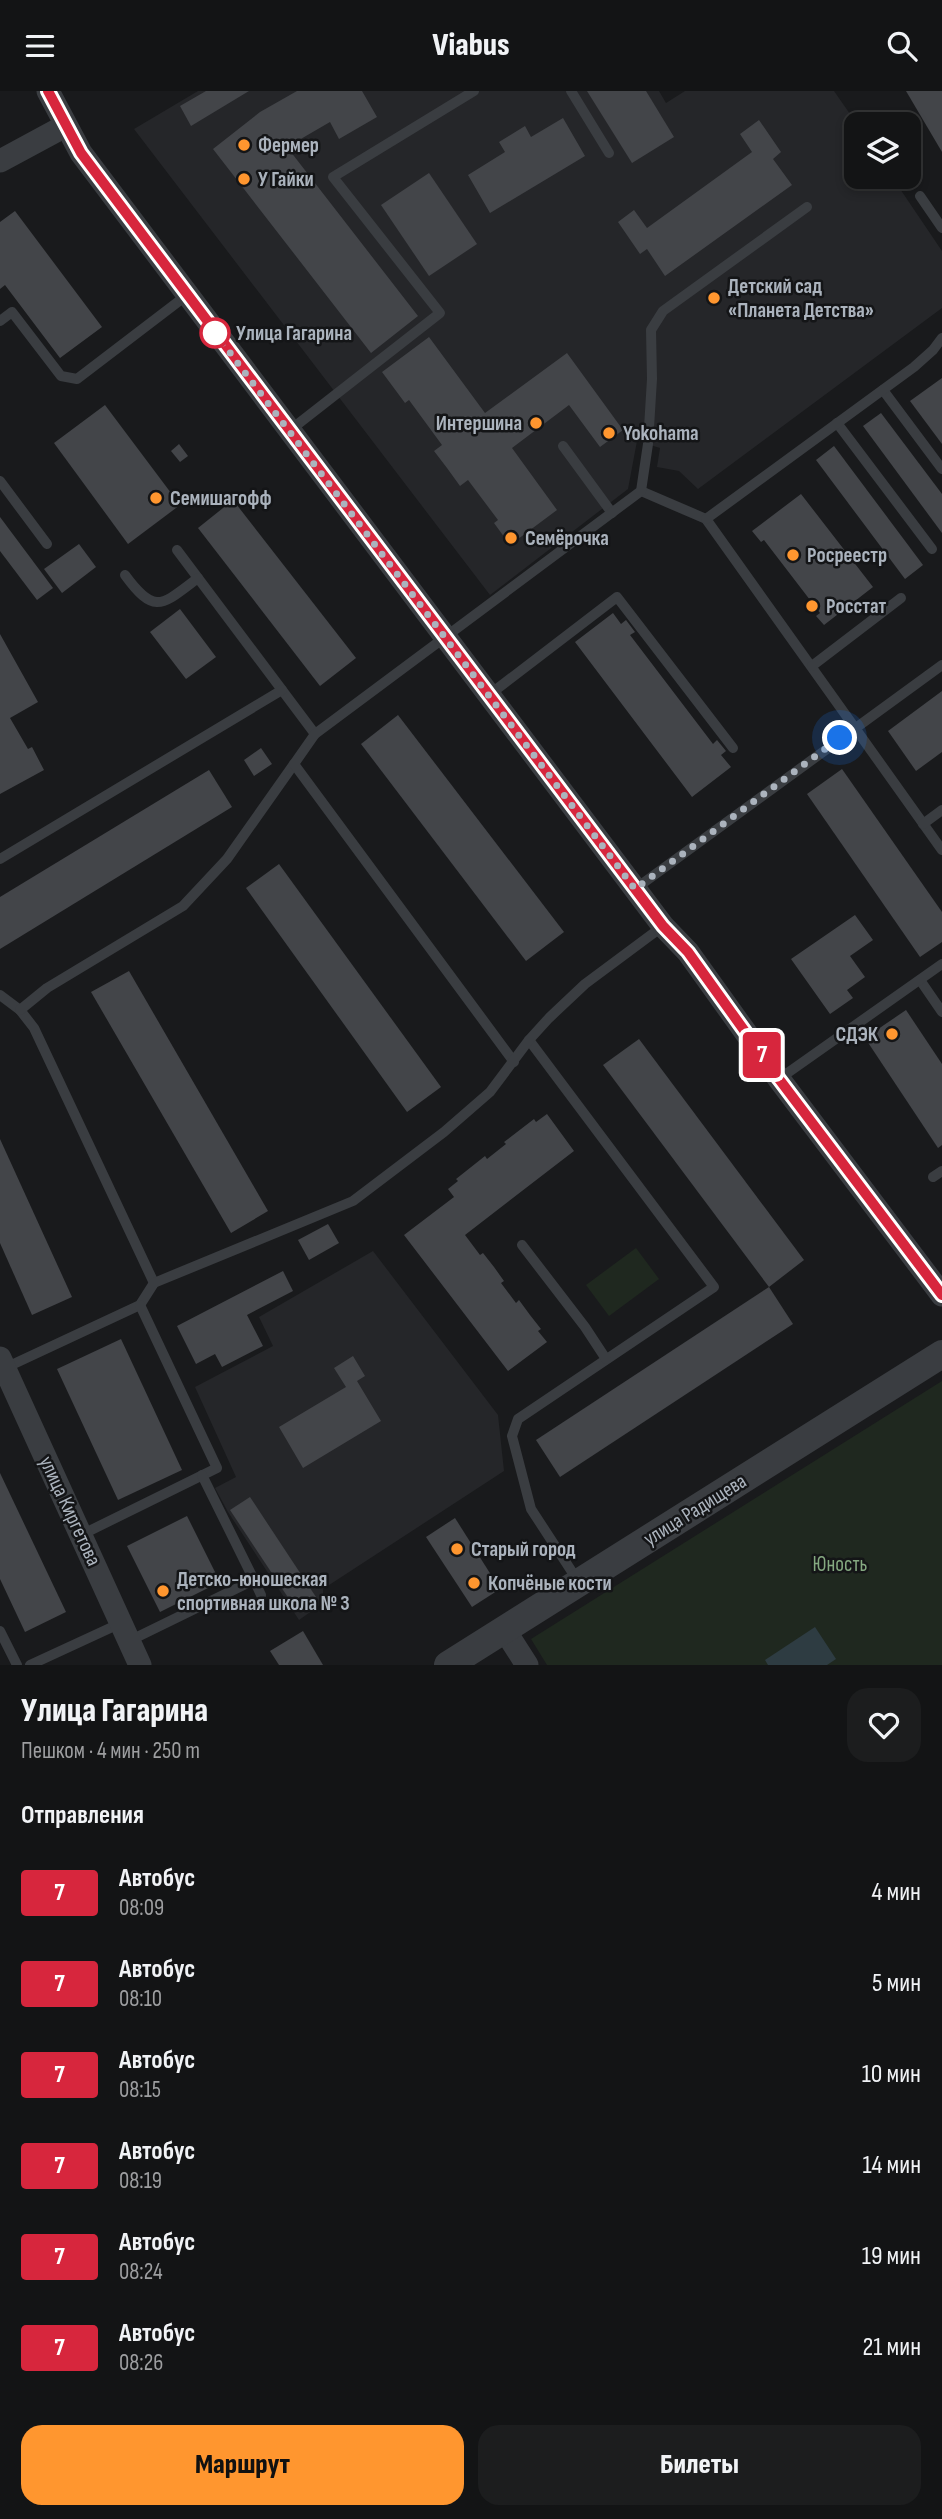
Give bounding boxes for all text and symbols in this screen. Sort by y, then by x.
text: Viabus [432,26,510,65]
icon: menu [21,27,59,65]
icon: search [883,27,921,65]
map controls [844,112,921,189]
button: layers [844,112,921,189]
place label: Фермер [258,133,319,158]
marker: Фермер [236,137,252,153]
place label: У Гайки [258,167,314,192]
marker: У Гайки [236,171,252,187]
place label: Детский сад «Планета Детства» [728,274,874,323]
marker: Детский сад «Планета Детства» [706,290,722,306]
marker: Улица Гагарина [200,318,230,348]
place label: Улица Гагарина [236,321,352,346]
place label: Интершина [436,411,522,436]
marker: Интершина [528,415,544,431]
place label: Yokohama [623,421,699,446]
marker: Yokohama [601,425,617,441]
place label: Семишагофф [170,486,272,511]
marker: Семишагофф [148,490,164,506]
place label: Семёрочка [525,526,609,551]
marker: Семёрочка [503,530,519,546]
place label: Росреестр [807,543,887,568]
marker: Росреестр [785,547,801,563]
place label: Росстат [826,594,887,619]
marker: Росстат [804,598,820,614]
your location [822,720,857,755]
place label: СДЭК [836,1022,879,1047]
marker: СДЭК [884,1026,900,1042]
line badge: 7 [739,1032,785,1078]
text: 7 [757,1040,767,1069]
street label: улица Киргетова [34,1452,106,1570]
street label: улица Радищева [639,1469,751,1551]
place label: Старый город [471,1537,576,1562]
marker: Старый город [449,1541,465,1557]
park label: Юность [813,1552,868,1577]
place label: Детско-юношеская спортивная школа № 3 [177,1567,350,1616]
place label: Копчёные кости [488,1571,612,1596]
marker: Копчёные кости [466,1575,482,1591]
marker: Детско-юношеская спортивная школа № 3 [155,1583,171,1599]
button: heart [847,1688,921,1762]
text: Улица Гагарина [21,1691,208,1731]
text: Пешком · 4 мин · 250 m [21,1737,200,1765]
text: Отправления [21,1800,144,1831]
text: Автобус [119,1863,195,1894]
text: 4 мин [872,1877,921,1908]
text: 7 [54,1878,65,1907]
text: 08:09 [119,1894,164,1922]
text: Автобус [119,1954,195,1985]
text: 5 мин [872,1968,921,1999]
text: 7 [54,1969,65,1998]
text: 08:10 [119,1985,162,2013]
text: Автобус [119,2045,195,2076]
text: 10 мин [862,2059,921,2090]
text: 7 [54,2060,65,2089]
text: 08:15 [119,2076,161,2104]
text: Автобус [119,2136,195,2167]
text: 14 мин [862,2150,921,2181]
text: 7 [54,2151,65,2180]
text: 08:19 [119,2167,162,2195]
text: Автобус [119,2227,195,2258]
text: 19 мин [862,2241,921,2272]
text: 7 [54,2242,65,2271]
text: 08:24 [119,2258,163,2286]
text: Автобус [119,2318,195,2349]
text: 21 мин [863,2332,921,2363]
text: 7 [54,2333,65,2362]
text: 08:26 [119,2349,163,2377]
button: Маршрут [21,2425,464,2505]
button: Билеты [478,2425,921,2505]

